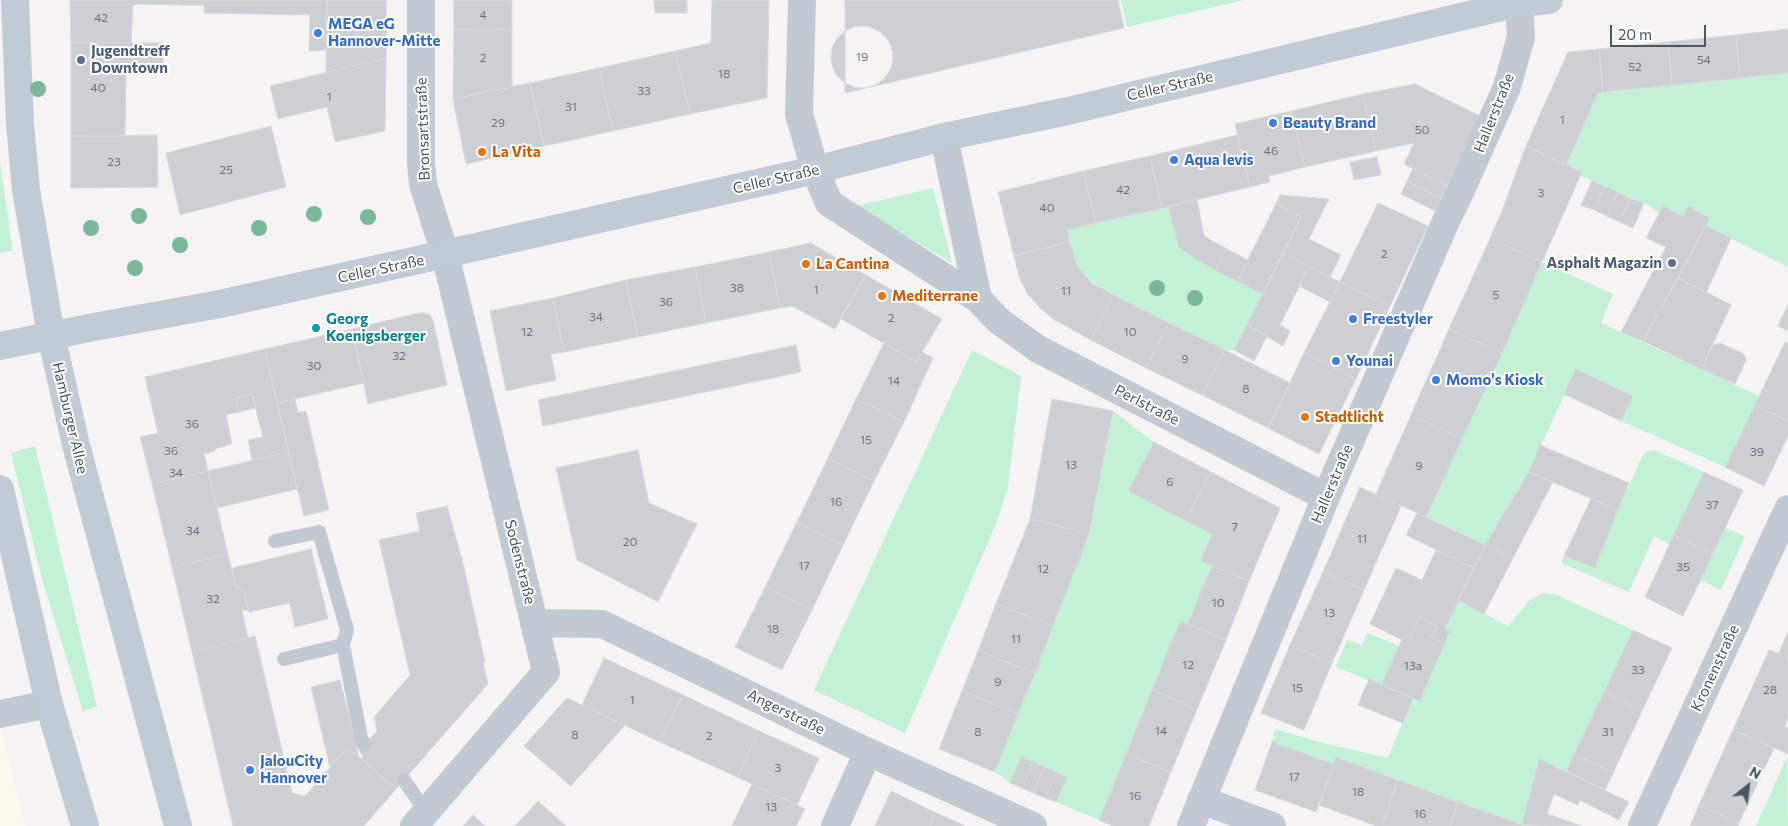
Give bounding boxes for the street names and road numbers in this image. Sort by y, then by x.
street label: Celler Straße [1125,67,1215,105]
street label: Hallerstraße [1470,71,1518,155]
street label: Bronsartstraße [412,77,434,181]
street label: Celler Straße [731,160,821,198]
street label: Celler Straße [336,251,426,287]
street label: Hamburger Allee [48,360,92,476]
street label: Perlstraße [1112,381,1182,429]
street label: Hallerstraße [1307,442,1357,526]
street label: Sodenstraße [501,518,539,606]
street label: Kronenstraße [1687,622,1743,714]
street label: Angerstraße [744,685,828,739]

